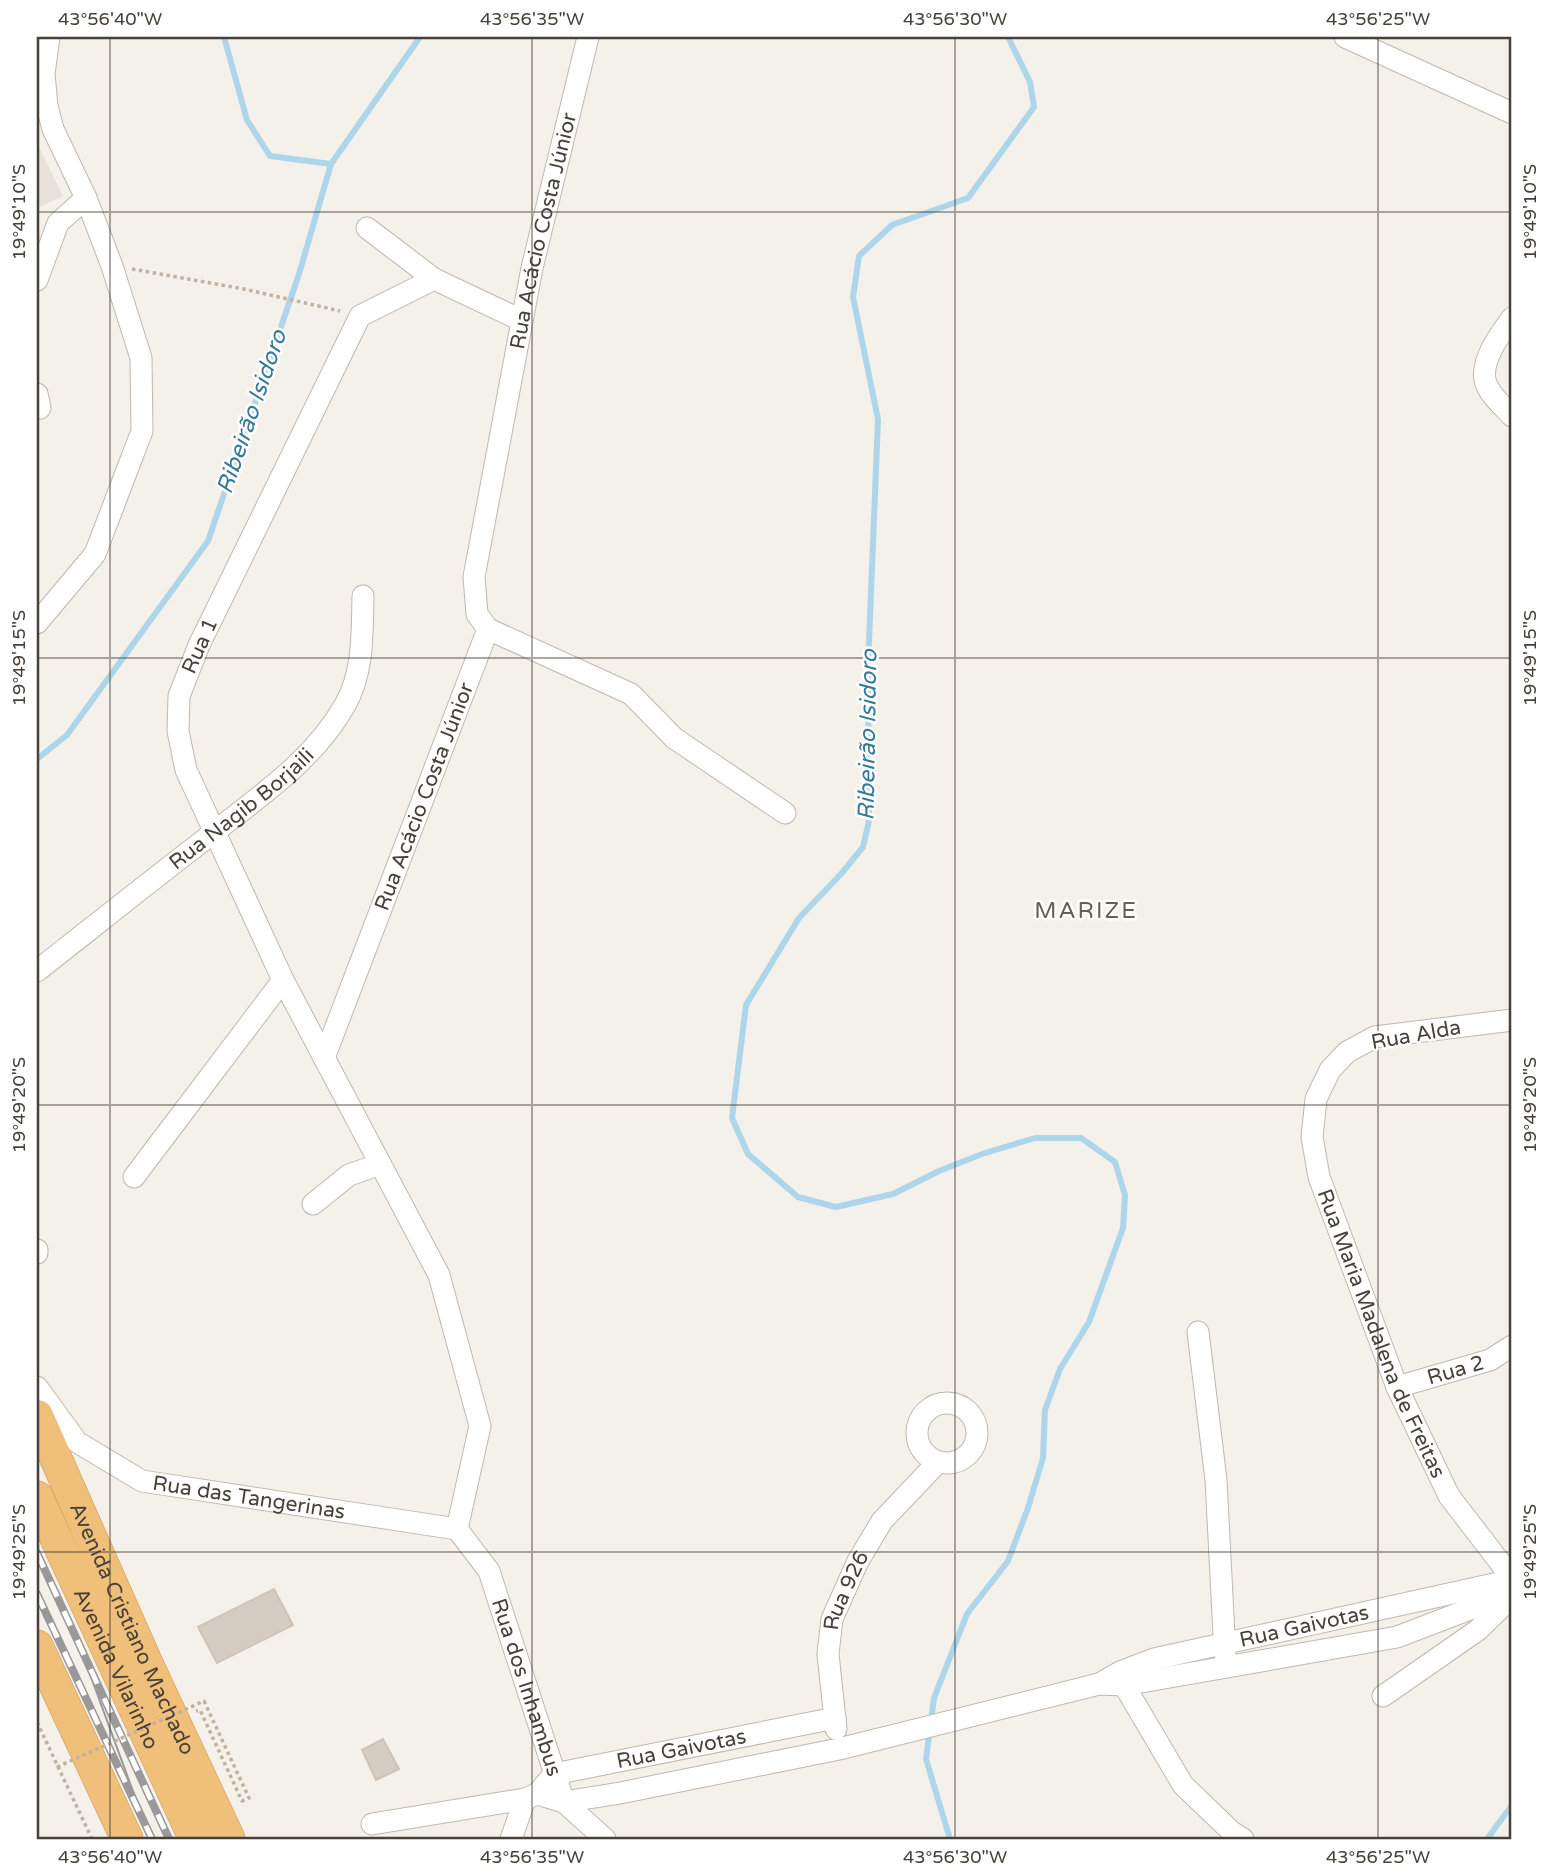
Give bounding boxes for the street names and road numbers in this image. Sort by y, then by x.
street label: Rua Acácio Costa Júnior [505,110,582,351]
street label: Rua 1 [177,614,223,678]
street label: Rua Acácio Costa Júnior [369,679,479,914]
street label: Rua Nagib Borjaili [164,743,319,875]
street label: Rua Alda [1369,1015,1463,1055]
street label: Rua Maria Madalena de Freitas [1312,1185,1451,1482]
street label: Rua 2 [1424,1350,1487,1390]
street label: Rua das Tangerinas [151,1470,347,1524]
street label: Avenida Cristiano Machado [64,1499,200,1759]
street label: Rua 926 [818,1546,874,1631]
street label: Avenida Vilarinho [68,1584,164,1753]
street label: Rua dos Inhambus [486,1595,567,1779]
street label: Rua Gaivotas [1237,1600,1371,1652]
street label: Rua Gaivotas [614,1724,748,1774]

